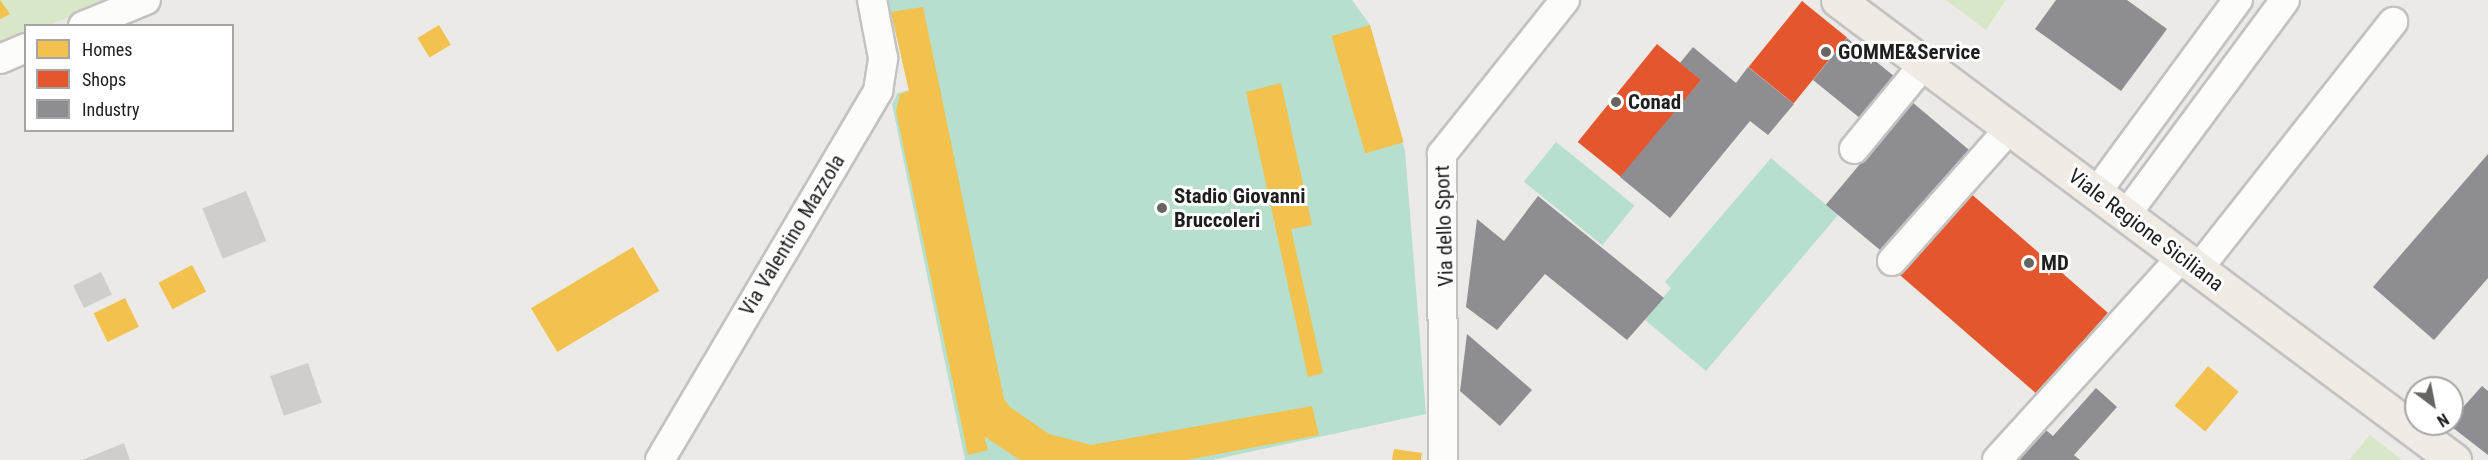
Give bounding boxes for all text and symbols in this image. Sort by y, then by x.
legend [24,24,234,132]
text: Homes [82,39,132,60]
place label: GOMME&Service [1838,39,1980,65]
marker: GOMME&Service [1819,45,1833,59]
text: Shops [82,69,126,90]
place label: Conad [1628,89,1681,115]
marker: Conad [1609,95,1623,109]
text: Industry [82,99,140,120]
street label: Via Valentino Mazzola [734,150,850,320]
street label: Viale Regione Siciliana [2063,163,2229,297]
street label: Via dello Sport [1429,165,1459,287]
place label: Stadio Giovanni Bruccoleri [1174,183,1306,233]
marker: Stadio Giovanni Bruccoleri [1155,201,1169,215]
place label: MD [2041,250,2069,276]
marker: MD [2022,256,2036,270]
north arrow [2404,376,2464,436]
text: N [2434,409,2452,431]

